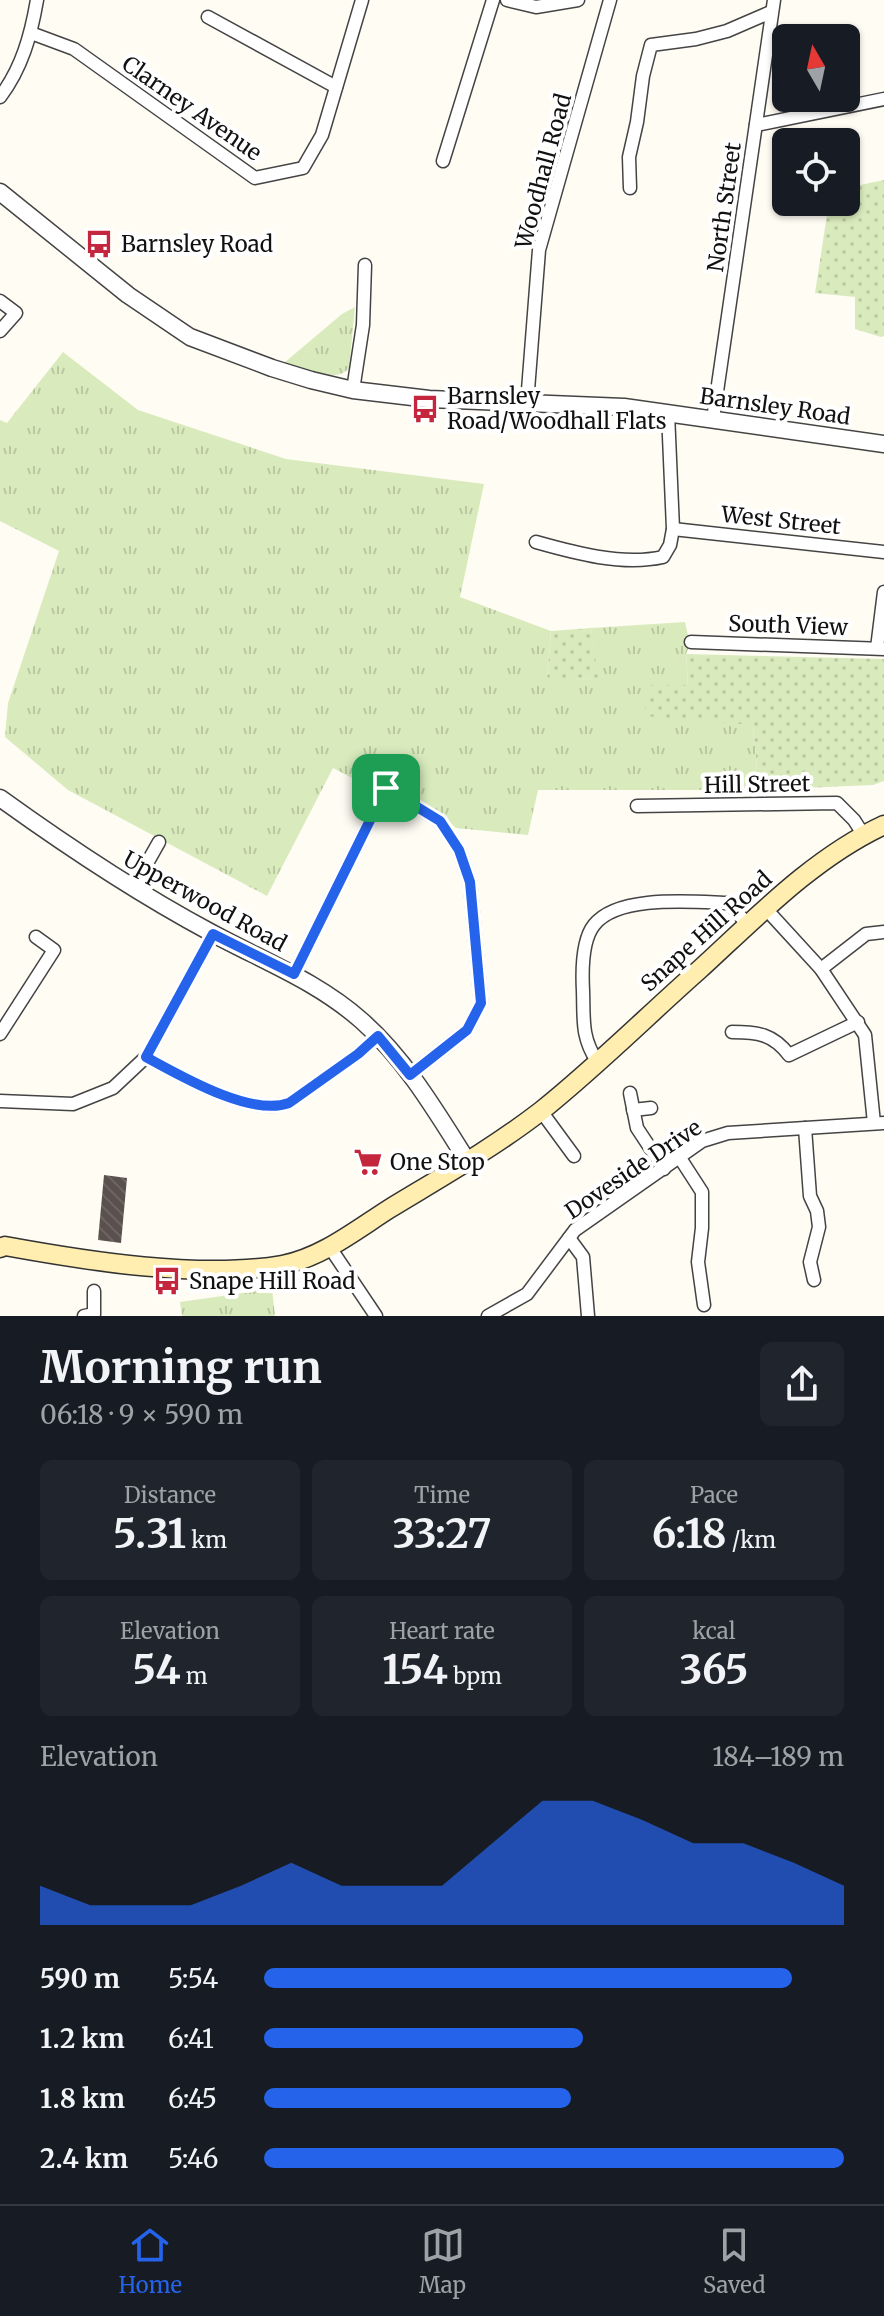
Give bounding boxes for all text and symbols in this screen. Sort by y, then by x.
north arrow [772,24,860,112]
map controls [772,24,860,216]
street label: Clarney Avenue [117,49,267,167]
street label: Woodhall Road [509,90,577,253]
button: locate [772,128,860,216]
street label: North Street [701,140,747,274]
bus stop icon: Barnsley Road [84,229,114,259]
place label: Barnsley Road [121,230,273,258]
place label: Barnsley Road/Woodhall Flats [447,382,667,435]
street label: Barnsley Road [698,382,852,430]
bus stop icon: Barnsley Road/Woodhall Flats [410,394,440,424]
street label: West Street [719,500,843,540]
street label: South View [728,609,849,641]
pin [352,754,420,822]
icon: arrive [364,766,408,810]
street label: Hill Street [704,769,811,799]
street label: Upperwood Road [118,844,292,958]
street label: Snape Hill Road [635,865,777,997]
street label: Doveside Drive [559,1113,707,1225]
supermarket icon: One Stop [353,1147,383,1177]
place label: One Stop [390,1148,485,1176]
bus stop icon: Snape Hill Road [152,1266,182,1296]
place label: Snape Hill Road [189,1267,356,1295]
text: Morning run [40,1340,322,1395]
button: share [760,1342,844,1426]
text: 06:18 · 9 × 590 m [40,1398,243,1431]
text: Distance [124,1481,216,1509]
text: Time [414,1481,470,1509]
text: Pace [690,1481,738,1509]
text: 5.31 [113,1509,186,1559]
text: 33:27 [393,1509,491,1559]
text: 6:18 [652,1509,727,1559]
text: km [186,1526,227,1554]
text: /km [727,1526,776,1554]
text: Elevation [120,1617,220,1645]
text: Heart rate [389,1617,495,1645]
text: kcal [692,1617,736,1645]
text: 54 [132,1645,181,1695]
text: 154 [382,1645,448,1695]
text: 365 [680,1645,748,1695]
text: m [181,1662,208,1690]
text: bpm [448,1662,502,1690]
text: Elevation [40,1740,158,1773]
text: 184–189 m [712,1740,844,1773]
text: 590 m [40,1962,120,1995]
text: 5:54 [168,1962,218,1995]
text: 1.2 km [40,2022,125,2055]
text: 6:41 [168,2022,214,2055]
text: 1.8 km [40,2082,125,2115]
text: 6:45 [168,2082,217,2115]
text: 2.4 km [40,2142,128,2175]
text: 5:46 [168,2142,218,2175]
tab: Home [119,2223,182,2299]
tab: Map [419,2223,466,2299]
tab: Saved [703,2223,765,2299]

